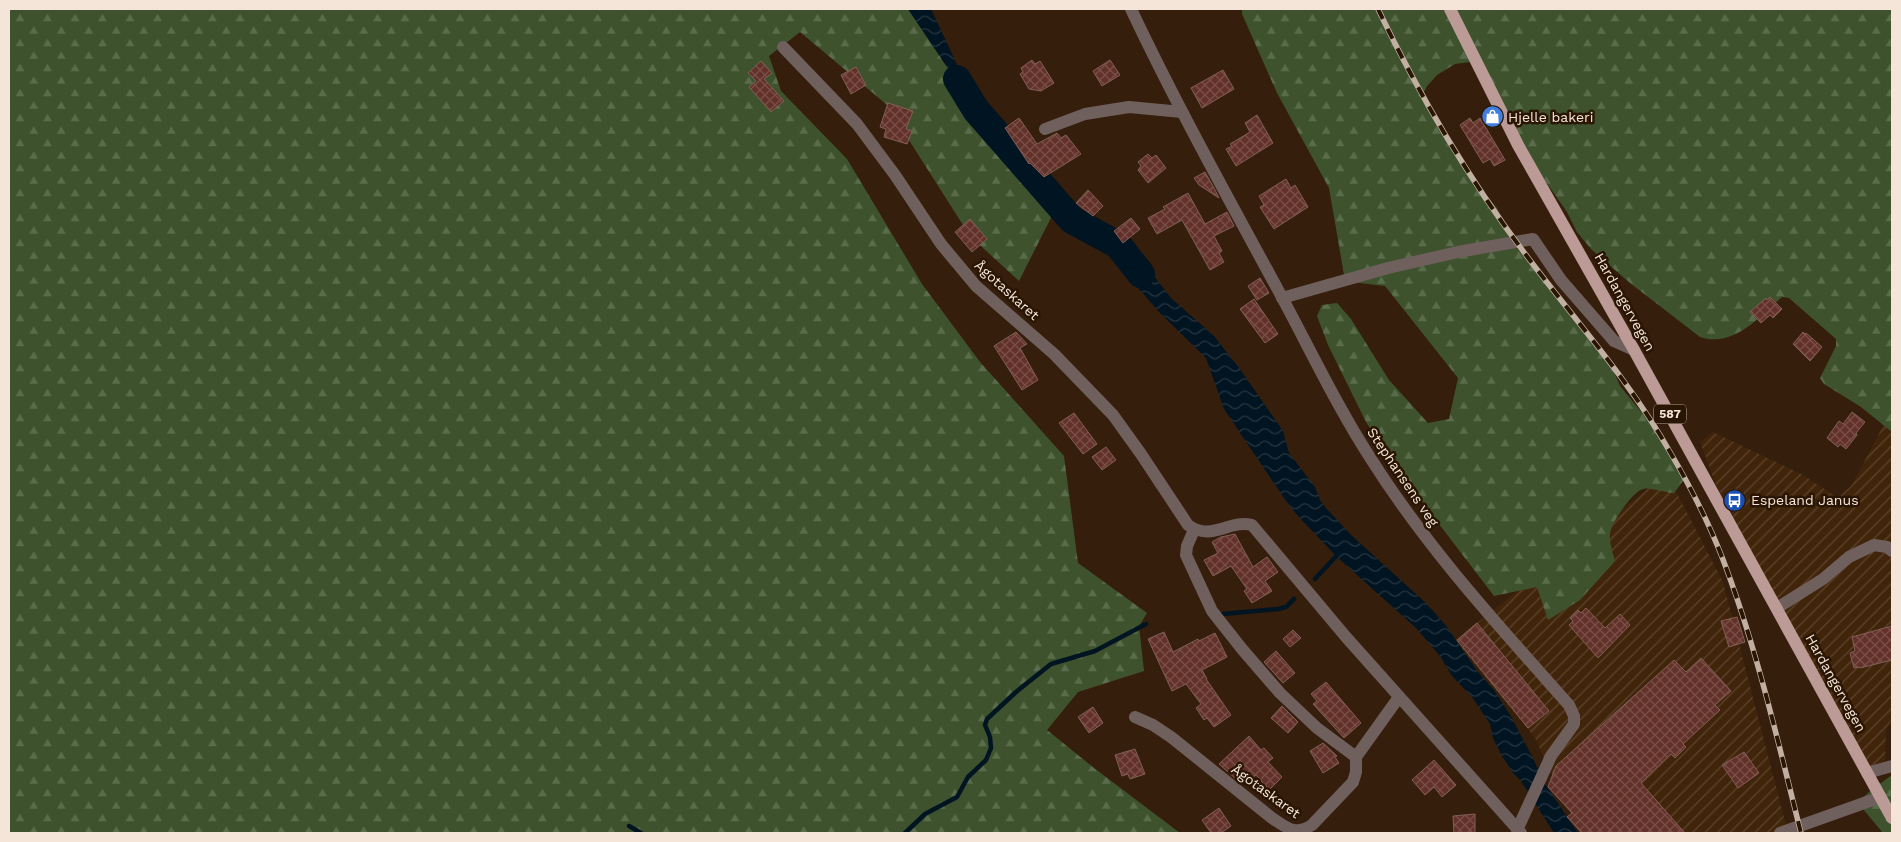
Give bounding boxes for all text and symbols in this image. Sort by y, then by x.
shop icon: Hjelle bakeri [1480,105,1504,129]
place label: Hjelle bakeri [1508,109,1593,125]
street label: Hardangervegen [1591,250,1659,354]
street label: Ågotaskaret [972,257,1043,323]
road number: 587 [1654,404,1686,424]
street label: Stephansens veg [1364,425,1442,530]
bus stop icon: Espeland Janus [1723,488,1747,512]
place label: Espeland Janus [1751,492,1859,508]
street label: Hardangervegen [1802,631,1870,735]
street label: Ågotaskaret [1229,761,1304,821]

